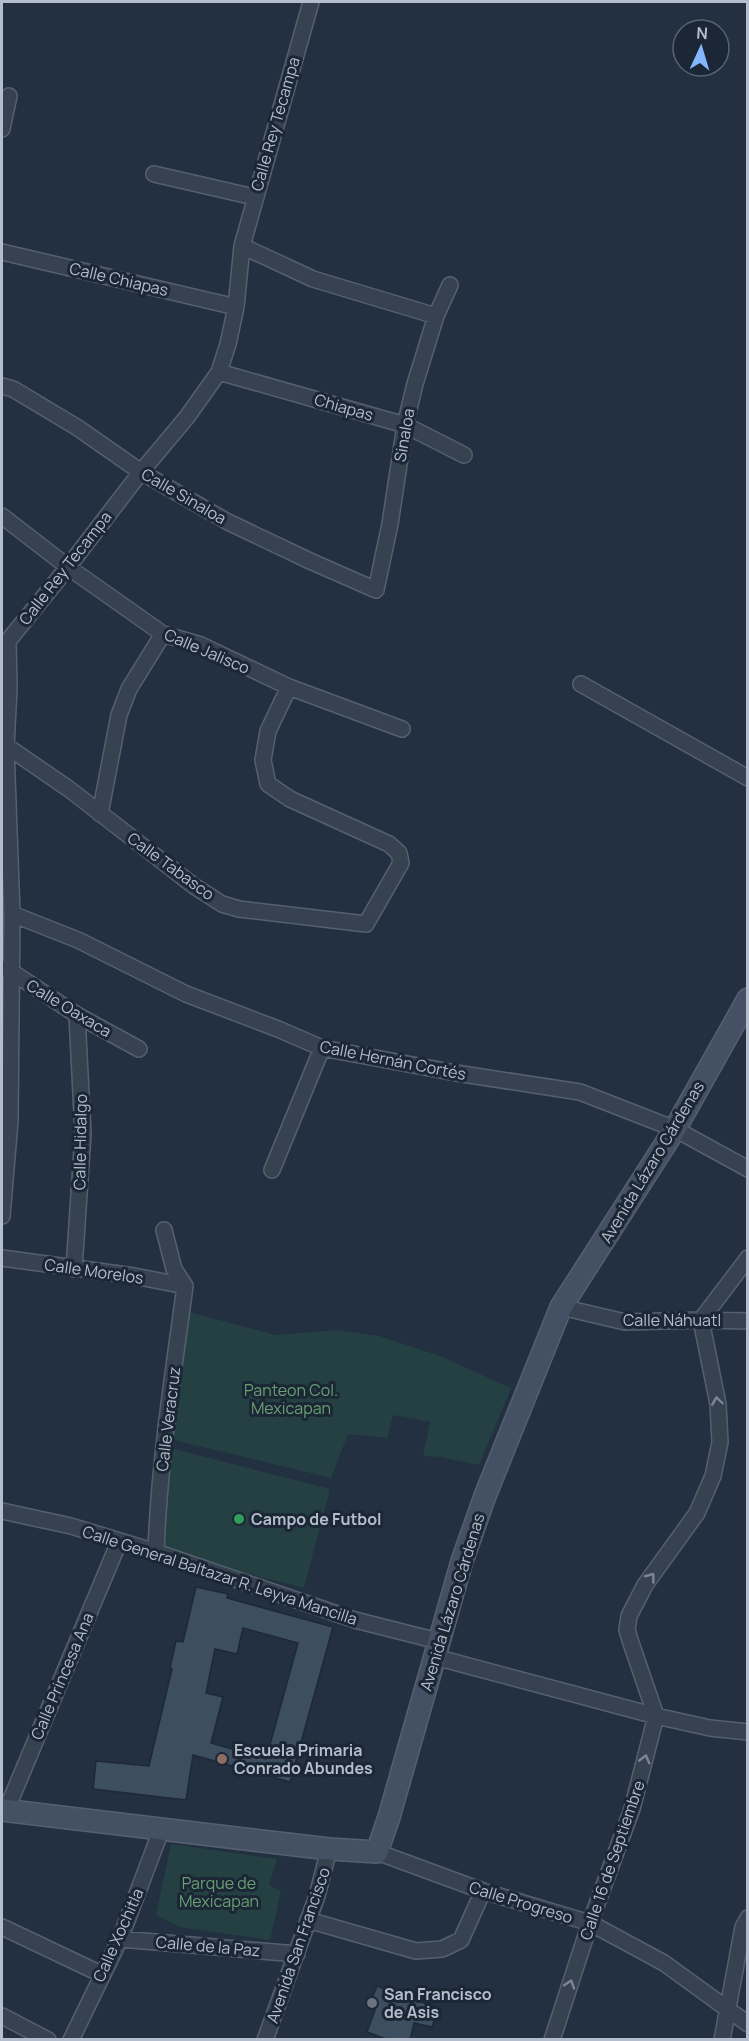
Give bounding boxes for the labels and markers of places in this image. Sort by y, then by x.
place label: Campo de Futbol [251,1508,382,1530]
marker: Campo de Futbol [232,1512,246,1526]
place label: Escuela Primaria Conrado Abundes [234,1739,373,1779]
marker: Escuela Primaria Conrado Abundes [215,1752,229,1766]
place label: San Francisco de Asis [384,1983,492,2023]
marker: San Francisco de Asis [365,1996,379,2010]

